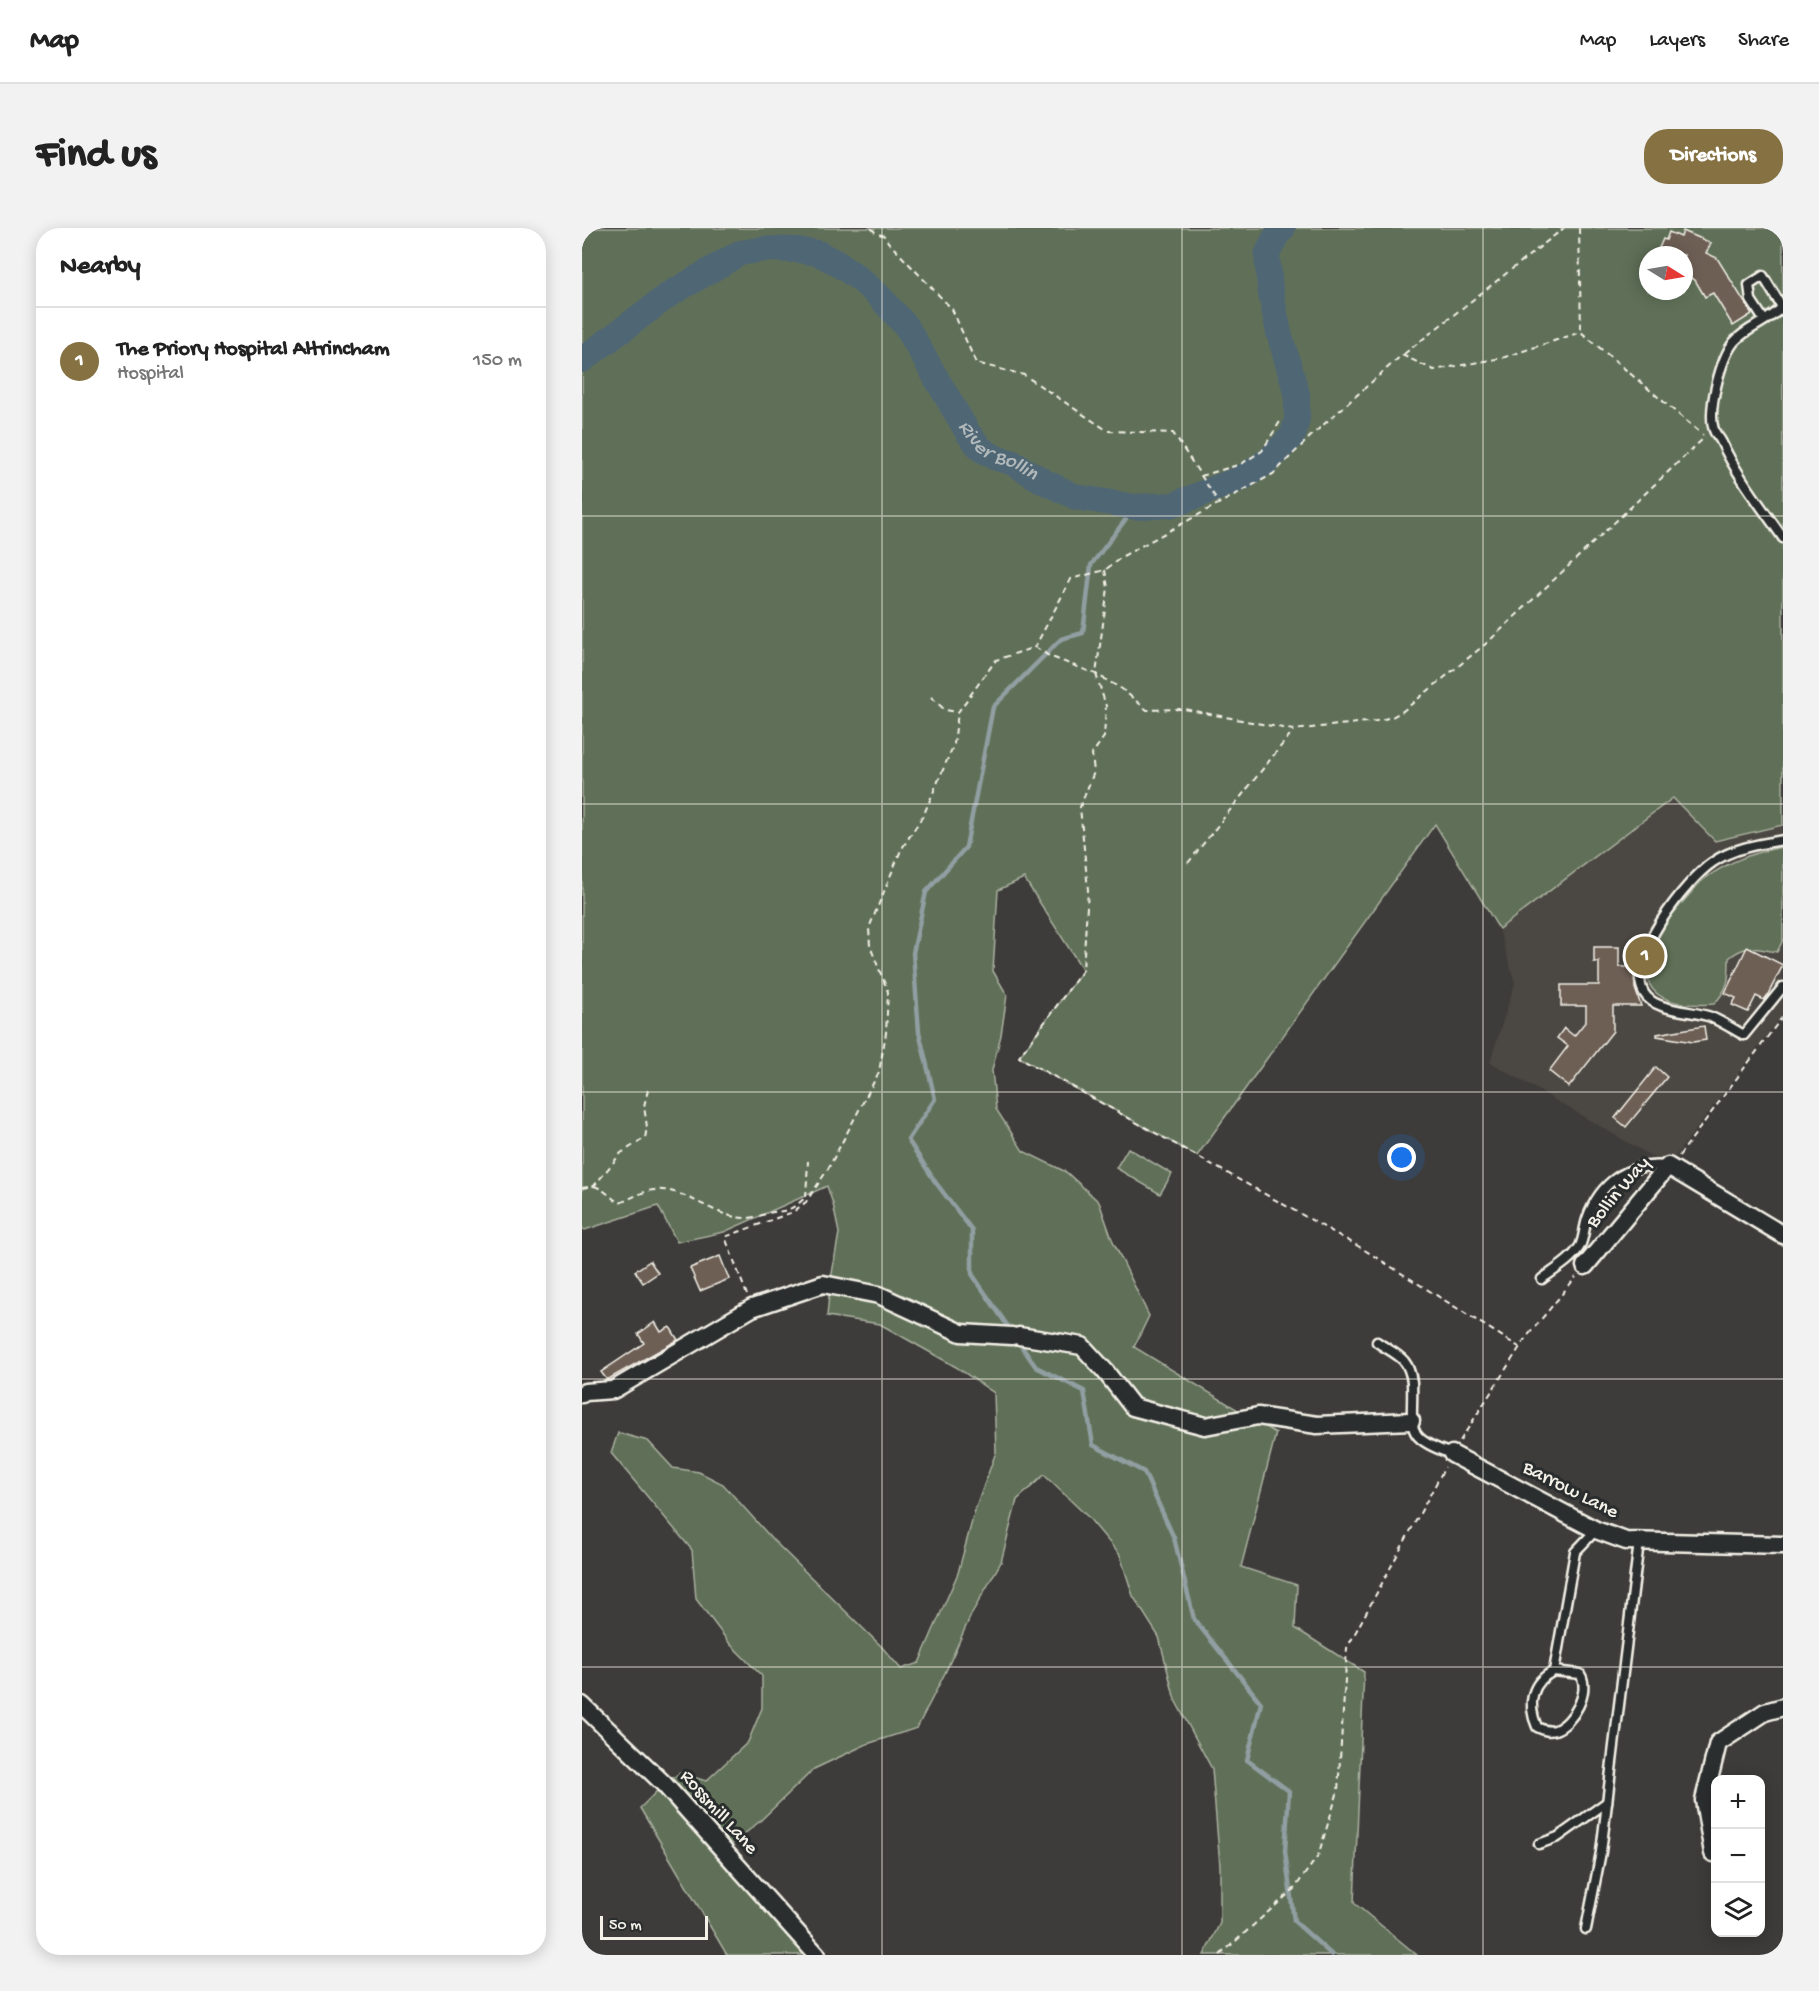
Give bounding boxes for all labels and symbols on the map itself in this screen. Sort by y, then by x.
north arrow [1639,246,1693,300]
water label: River Bollin [951,417,1043,488]
pin: 1 [1626,934,1664,978]
your location [1387,1143,1416,1172]
street label: Bollin Way [1582,1153,1656,1234]
street label: Barrow Lane [1517,1457,1622,1525]
street label: Rossmill Lane [674,1766,762,1861]
scale bar [600,1913,708,1940]

